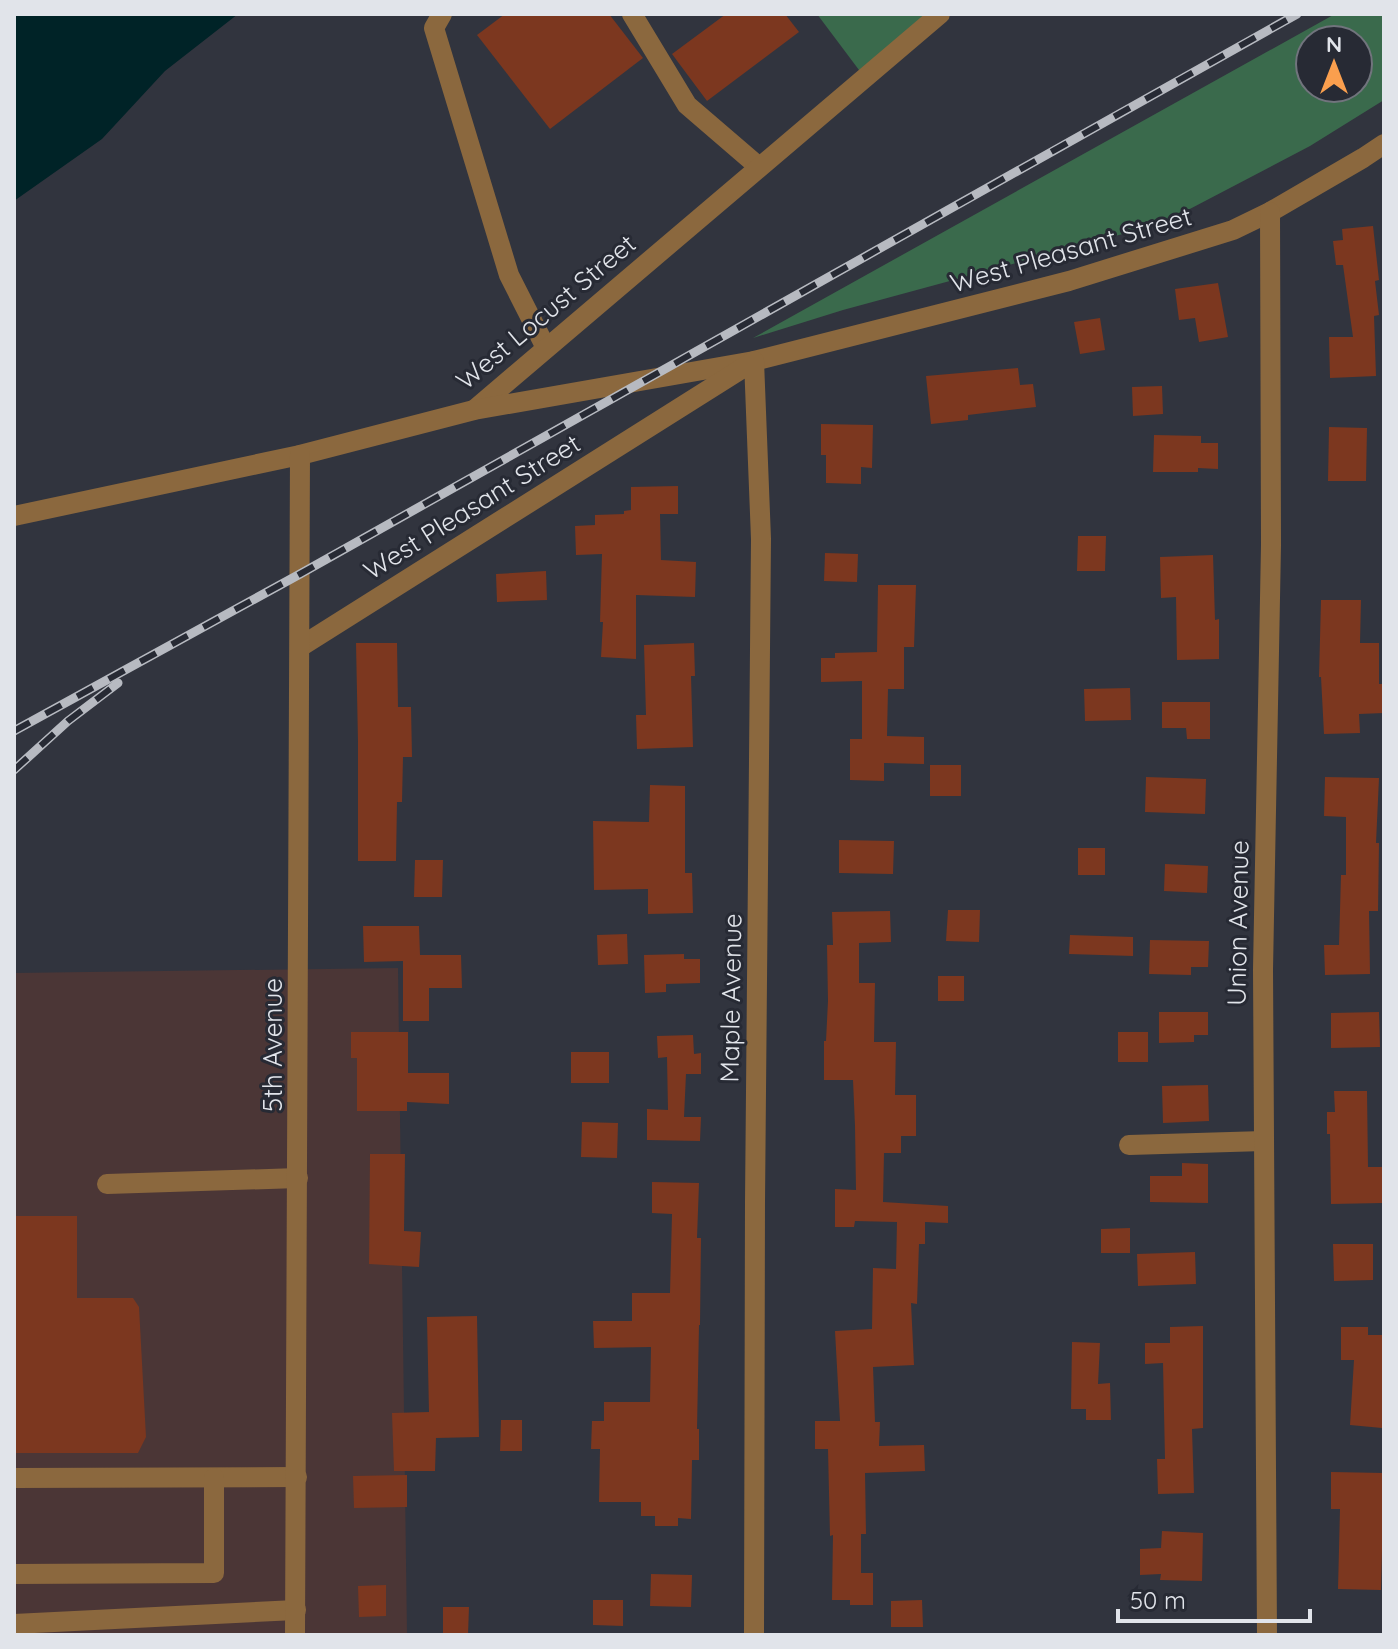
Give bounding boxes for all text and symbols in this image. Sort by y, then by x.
north arrow [1294,24,1374,104]
text: N [1326,30,1342,58]
street label: West Pleasant Street [946,199,1195,300]
street label: West Locust Street [449,227,642,396]
street label: West Pleasant Street [357,426,586,587]
street label: Union Avenue [1220,840,1255,1006]
street label: Maple Avenue [713,913,748,1083]
street label: 5th Avenue [256,978,289,1112]
scale bar [1118,1573,1310,1623]
text: 50 m [1130,1585,1186,1615]

